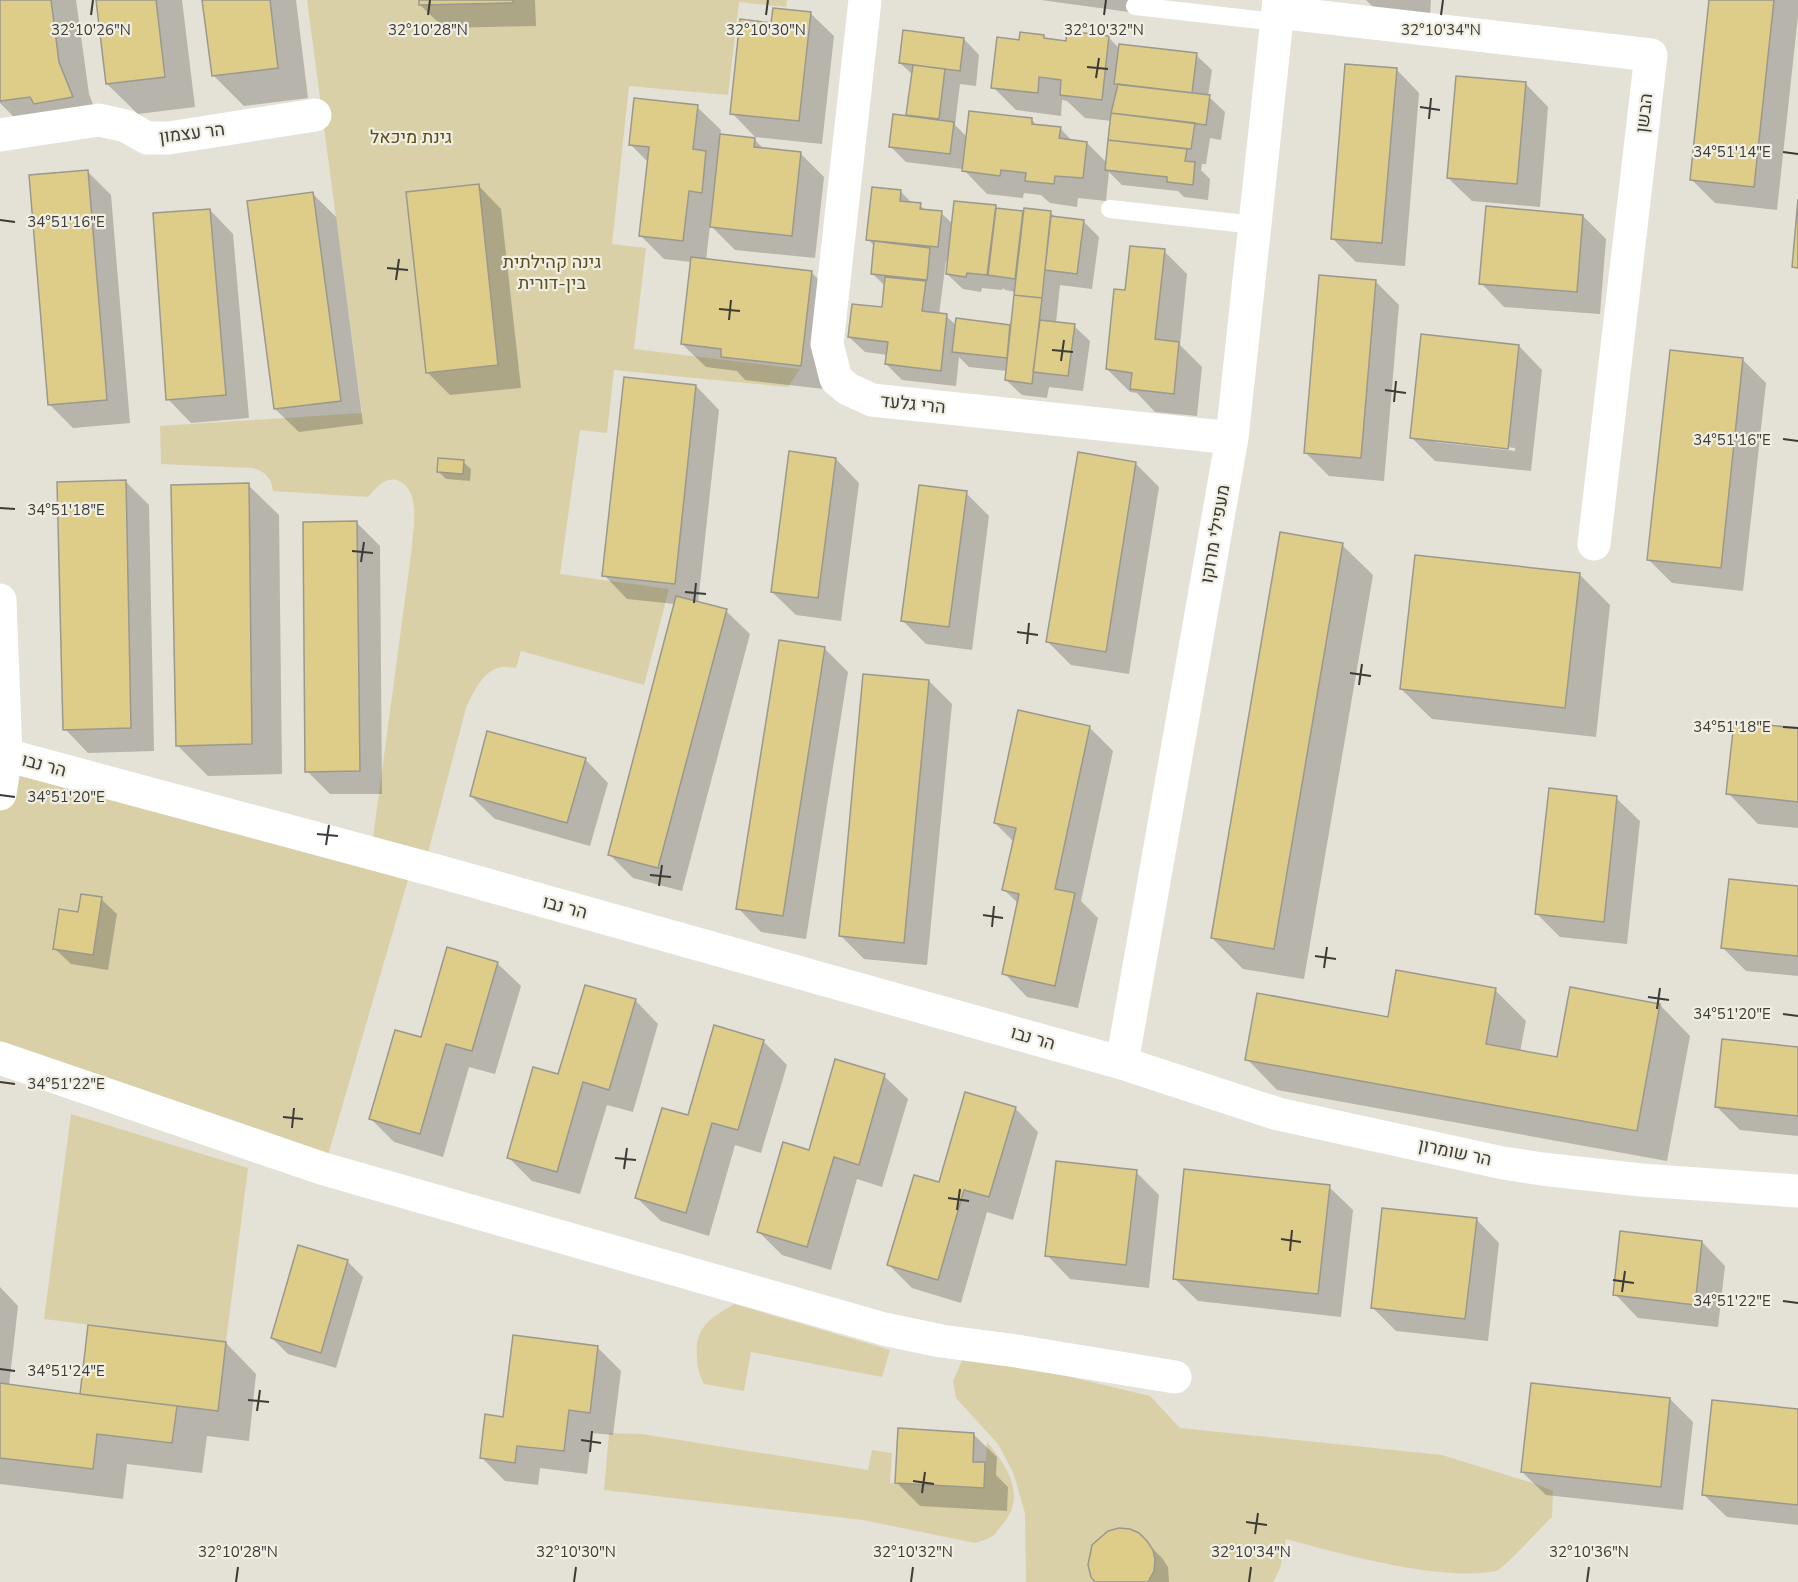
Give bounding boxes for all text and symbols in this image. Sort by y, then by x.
text: 32°10'26"N [51,20,131,40]
text: 32°10'28"N [388,20,468,40]
text: 32°10'30"N [726,20,806,40]
text: 32°10'32"N [1064,20,1144,40]
text: 32°10'34"N [1401,20,1481,40]
street label: הבשן [1630,92,1658,134]
street label: הר עצמון [158,117,226,149]
park label: גינת מיכאל [370,125,452,149]
text: 34°51'14"E [1693,142,1771,162]
text: 34°51'16"E [27,212,105,232]
park label: גינה קהילתית בין-דורית [503,250,601,295]
street label: הרי גלעד [879,389,947,419]
text: 34°51'16"E [1693,430,1771,450]
street label: מעפילי מרוקו [1195,483,1235,585]
text: 34°51'18"E [27,500,105,520]
text: 34°51'18"E [1693,717,1771,737]
street label: הר נבו [19,748,69,782]
text: 34°51'20"E [27,787,105,807]
street label: הר נבו [540,890,590,924]
text: 34°51'20"E [1693,1004,1771,1024]
street label: הר נבו [1008,1020,1058,1056]
text: 34°51'22"E [27,1074,105,1094]
street label: הר שומרון [1416,1133,1494,1171]
text: 34°51'22"E [1693,1291,1771,1311]
text: 34°51'24"E [27,1361,105,1381]
text: 32°10'28"N [198,1542,278,1562]
text: 32°10'30"N [536,1542,616,1562]
text: 32°10'32"N [873,1542,953,1562]
text: 32°10'34"N [1211,1542,1291,1562]
text: 32°10'36"N [1549,1542,1629,1562]

